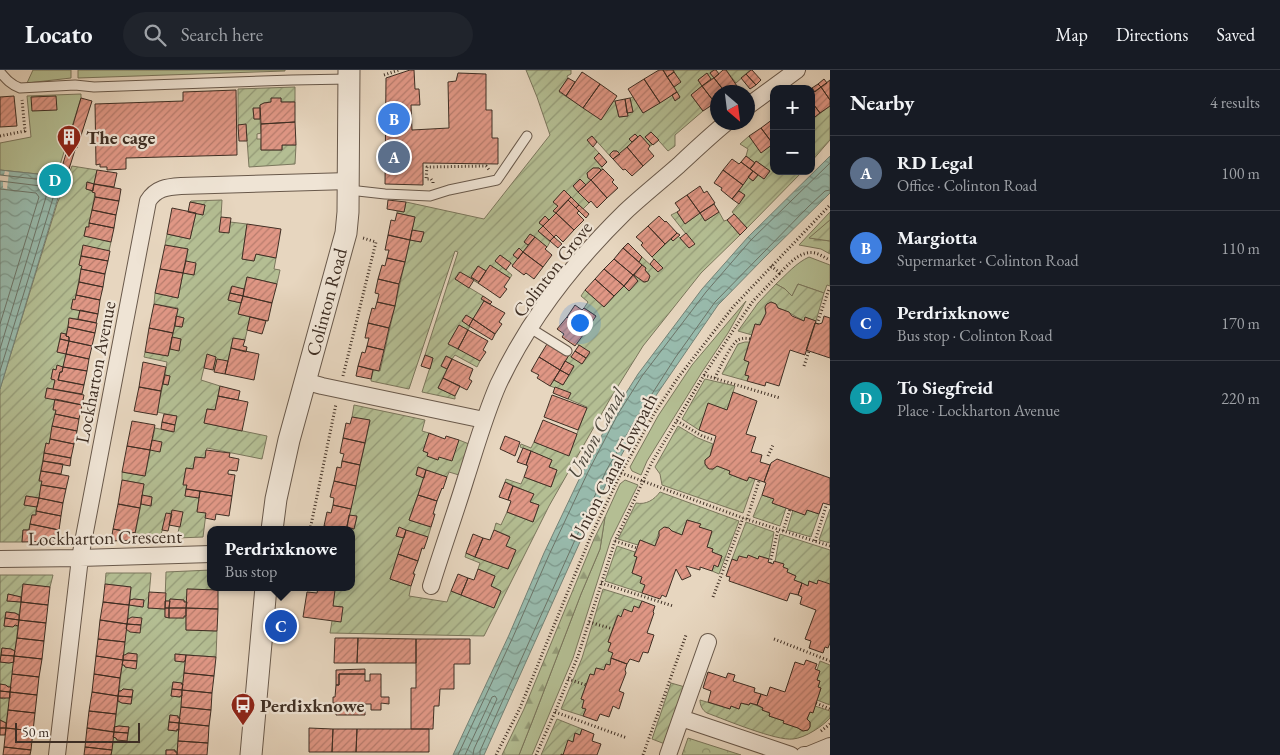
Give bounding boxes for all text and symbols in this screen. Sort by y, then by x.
search box [123,12,473,57]
text: Locato [25,19,93,50]
icon: search [141,21,169,49]
text: Search here [181,22,263,47]
text: Map [1056,23,1088,46]
text: Directions [1116,23,1188,46]
text: Saved [1216,23,1255,46]
north arrow [710,85,755,130]
map controls [770,85,815,175]
button: + [770,85,815,130]
text: Nearby [850,89,914,116]
text: 4 results [1210,92,1260,113]
pin: B [378,100,410,138]
building icon: The cage [56,124,82,158]
place label: The cage [86,125,155,150]
button: − [770,130,815,175]
pin: A [378,138,410,176]
text: RD Legal [897,150,973,175]
pin: D [39,161,71,199]
text: A [860,163,872,184]
text: 100 m [1221,163,1260,184]
text: Office · Colinton Road [897,175,1037,196]
street label: Colinton Grove [507,216,598,323]
text: Margiotta [897,225,977,250]
text: B [861,238,871,259]
text: 110 m [1221,238,1260,259]
street label: Colinton Road [300,245,353,359]
text: Supermarket · Colinton Road [897,250,1079,271]
street label: Lockharton Avenue [69,299,122,445]
text: Perdrixknowe [897,300,1009,325]
your location [567,310,593,336]
text: C [860,313,872,334]
text: 170 m [1221,313,1260,334]
text: Bus stop · Colinton Road [897,325,1053,346]
text: To Siegfreid [897,375,993,400]
water label: Union Canal [560,382,632,483]
street label: Union Canal Towpath [564,388,663,546]
text: D [860,388,872,409]
text: 220 m [1221,388,1260,409]
text: Place · Lockharton Avenue [897,400,1060,421]
street label: Lockharton Crescent [28,524,182,551]
popup [207,526,355,591]
text: Perdrixknowe [225,536,337,561]
text: Bus stop [225,561,277,582]
pin: C [265,607,297,645]
bus stop icon: Perdixknowe [230,692,256,726]
place label: Perdixknowe [260,693,365,718]
scale bar [15,720,140,743]
text: 50 m [22,723,49,741]

